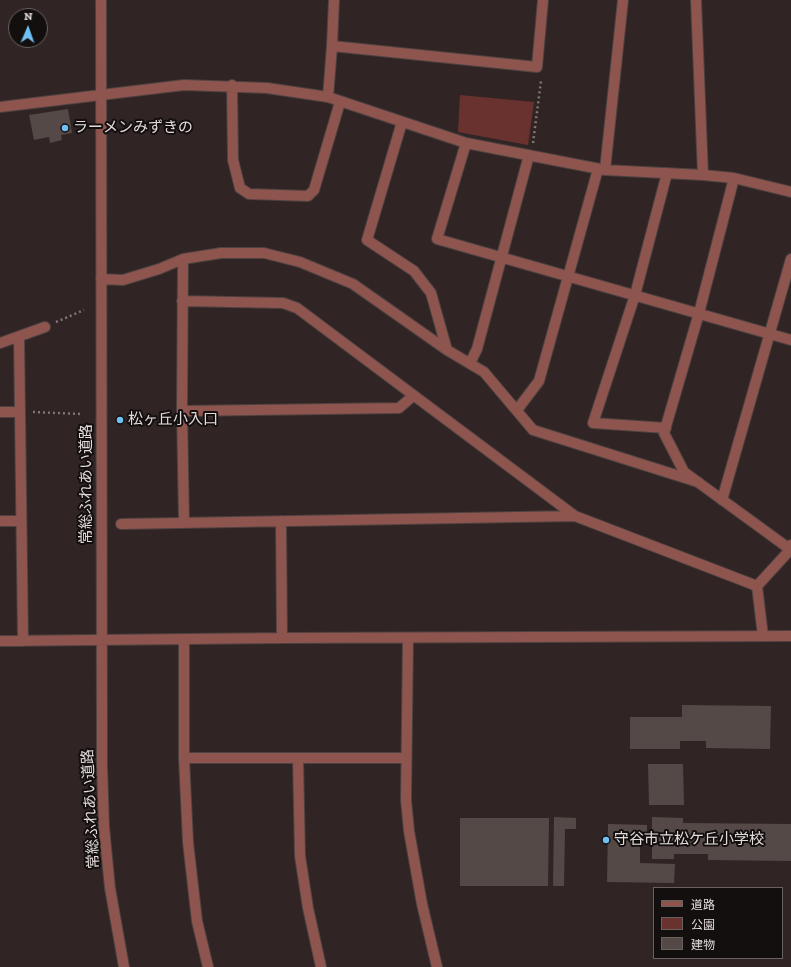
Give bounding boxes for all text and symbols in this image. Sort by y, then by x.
north arrow [8,8,48,48]
text: N [24,10,33,23]
place label: ラーメンみずきの [73,119,193,137]
marker: ラーメンみずきの [60,123,70,133]
place label: 松ヶ丘小入口 [128,411,218,429]
marker: 松ヶ丘小入口 [115,415,125,425]
street label: 常総ふれあい道路 [78,424,96,544]
street label: 常総ふれあい道路 [79,749,103,869]
place label: 守谷市立松ケ丘小学校 [614,831,764,849]
marker: 守谷市立松ケ丘小学校 [601,835,611,845]
legend [653,887,783,959]
text: 道路 [691,898,715,912]
text: 公園 [691,918,715,932]
text: 建物 [691,938,715,952]

